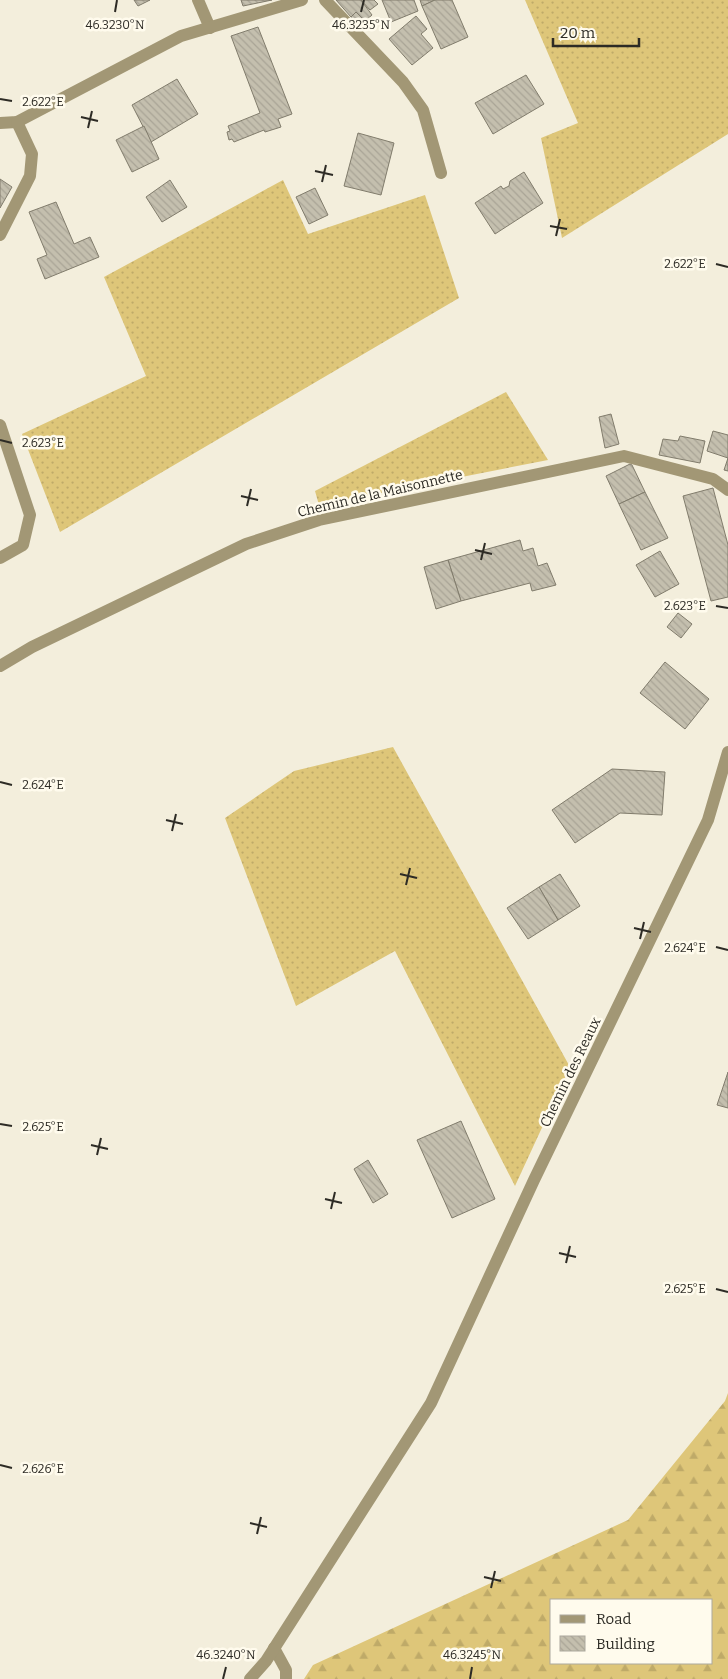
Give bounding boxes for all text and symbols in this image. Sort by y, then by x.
scale bar [553,15,639,47]
text: 46.3230°N [85,18,145,32]
text: 46.3235°N [332,18,390,32]
text: 20 m [560,24,596,42]
text: 2.622°E [22,95,64,109]
text: 2.622°E [664,257,706,271]
text: 2.623°E [22,436,64,450]
street label: Chemin de la Maisonnette [296,466,464,521]
text: 2.623°E [664,599,706,613]
text: 2.624°E [22,778,64,792]
text: 2.624°E [664,941,706,955]
street label: Chemin des Reaux [536,1014,605,1130]
text: 2.625°E [22,1120,64,1134]
text: 2.625°E [664,1282,706,1296]
text: 2.626°E [22,1462,64,1476]
legend [550,1599,713,1664]
text: Road [596,1610,631,1628]
text: Building [596,1635,655,1653]
text: 46.3240°N [196,1648,256,1662]
text: 46.3245°N [443,1648,501,1662]

